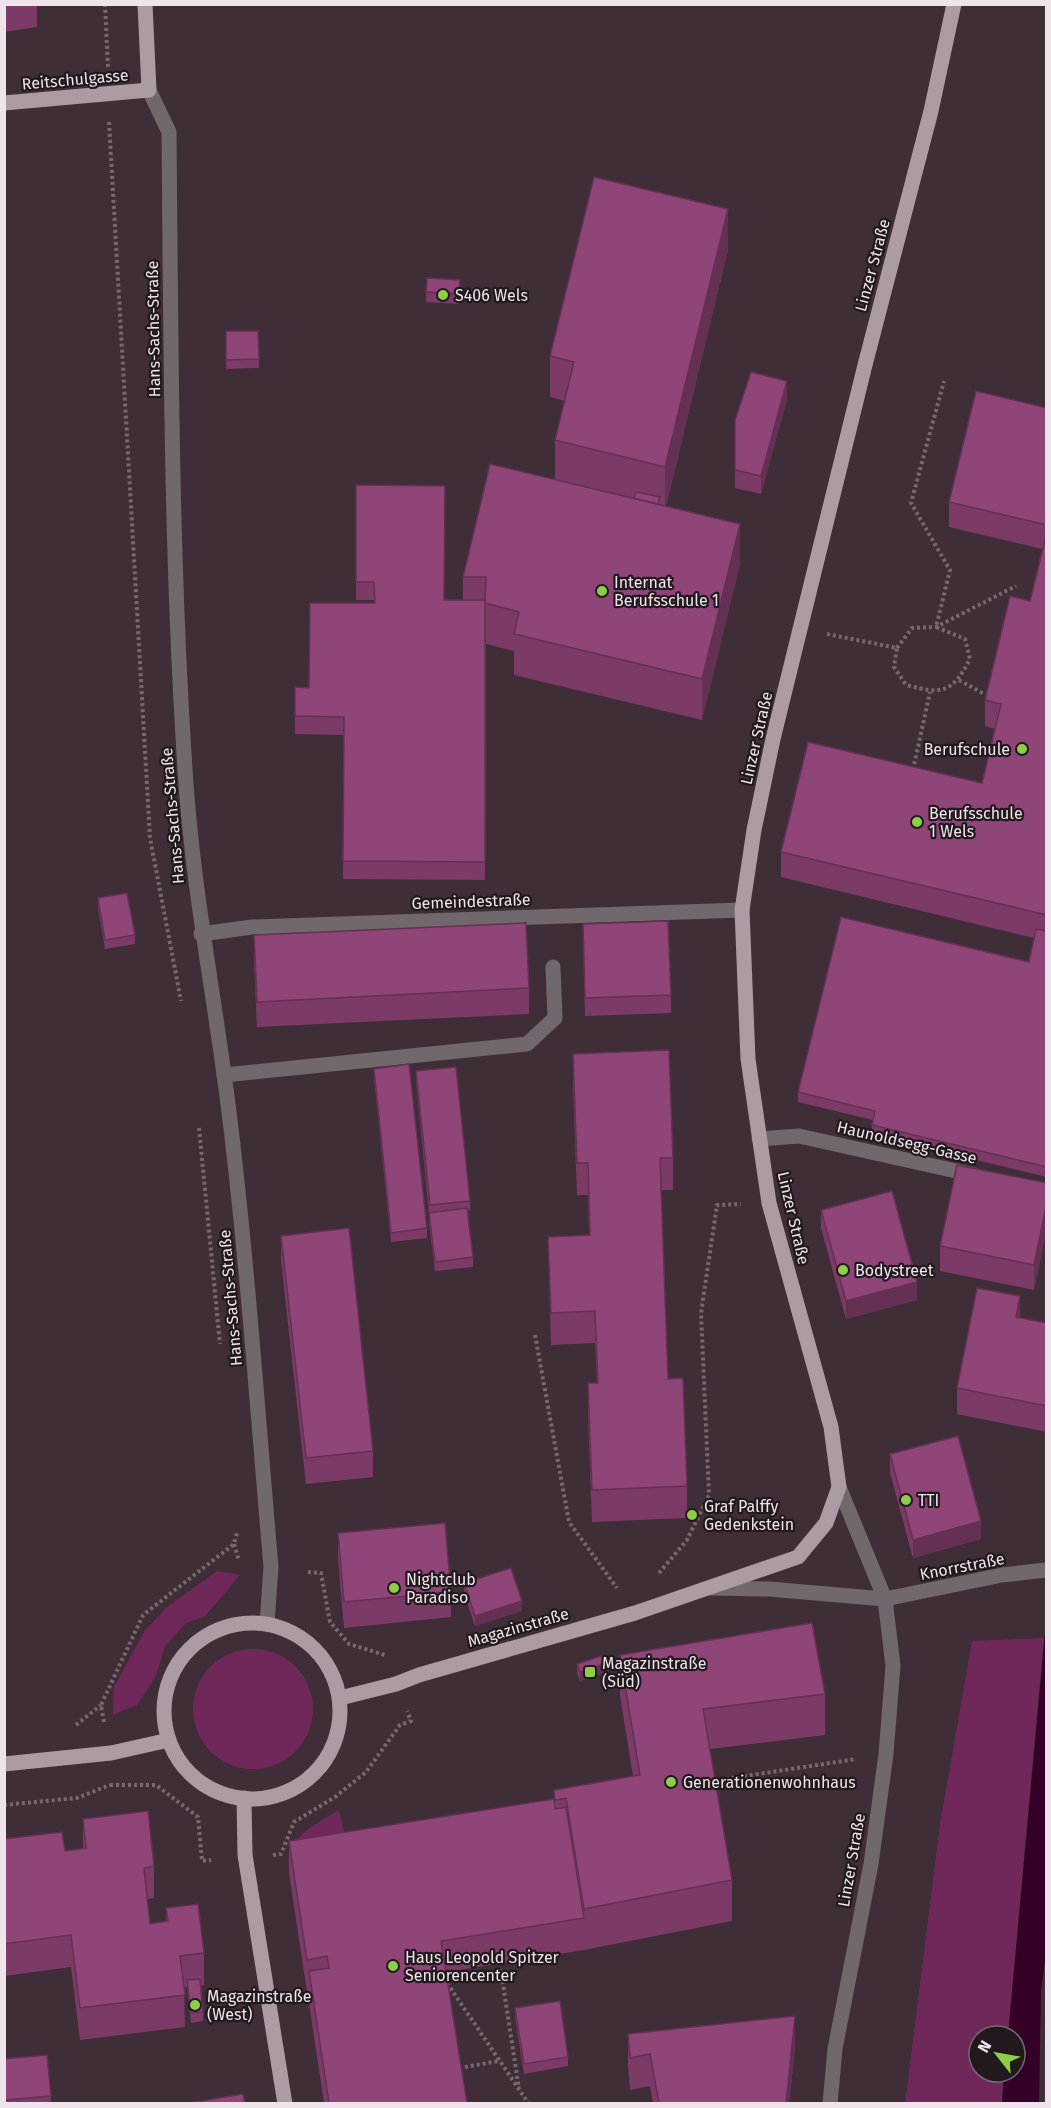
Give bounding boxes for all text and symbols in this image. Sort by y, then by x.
street label: Reitschulgasse [21,65,129,94]
street label: Linzer Straße [851,217,894,313]
street label: Hans-Sachs-Straße [143,260,164,397]
place label: S406 Wels [455,286,528,305]
marker: S406 Wels [436,288,450,302]
place label: Internat Berufsschule 1 [614,573,719,610]
marker: Internat Berufsschule 1 [595,584,609,598]
street label: Linzer Straße [737,690,776,786]
place label: Berufschule [924,740,1010,759]
marker: Berufschule [1015,742,1029,756]
street label: Hans-Sachs-Straße [157,747,188,885]
place label: Berufsschule 1 Wels [929,804,1023,841]
marker: Berufsschule 1 Wels [910,815,924,829]
street label: Gemeindestraße [411,890,531,913]
street label: Haunoldsegg-Gasse [835,1117,979,1168]
street label: Linzer Straße [774,1170,813,1266]
street label: Hans-Sachs-Straße [215,1229,246,1367]
place label: Bodystreet [855,1261,934,1280]
marker: Bodystreet [836,1263,850,1277]
place label: TTI [918,1491,939,1510]
marker: TTI [899,1493,913,1507]
place label: Graf Palffy Gedenkstein [704,1497,794,1534]
marker: Graf Palffy Gedenkstein [685,1508,699,1522]
street label: Knorrstraße [918,1549,1006,1584]
place label: Nightclub Paradiso [406,1570,476,1607]
marker: Nightclub Paradiso [387,1581,401,1595]
street label: Magazinstraße [465,1604,571,1651]
place label: Magazinstraße (Süd) [602,1654,706,1691]
marker: Magazinstraße (Süd) [583,1665,597,1679]
place label: Generationenwohnhaus [683,1773,856,1792]
marker: Generationenwohnhaus [664,1775,678,1789]
street label: Linzer Straße [834,1812,869,1908]
place label: Haus Leopold Spitzer Seniorencenter [405,1948,560,1985]
marker: Haus Leopold Spitzer Seniorencenter [386,1959,400,1973]
place label: Magazinstraße (West) [207,1987,311,2024]
marker: Magazinstraße (West) [188,1998,202,2012]
north arrow [967,2024,1027,2084]
text: N [974,2037,995,2056]

